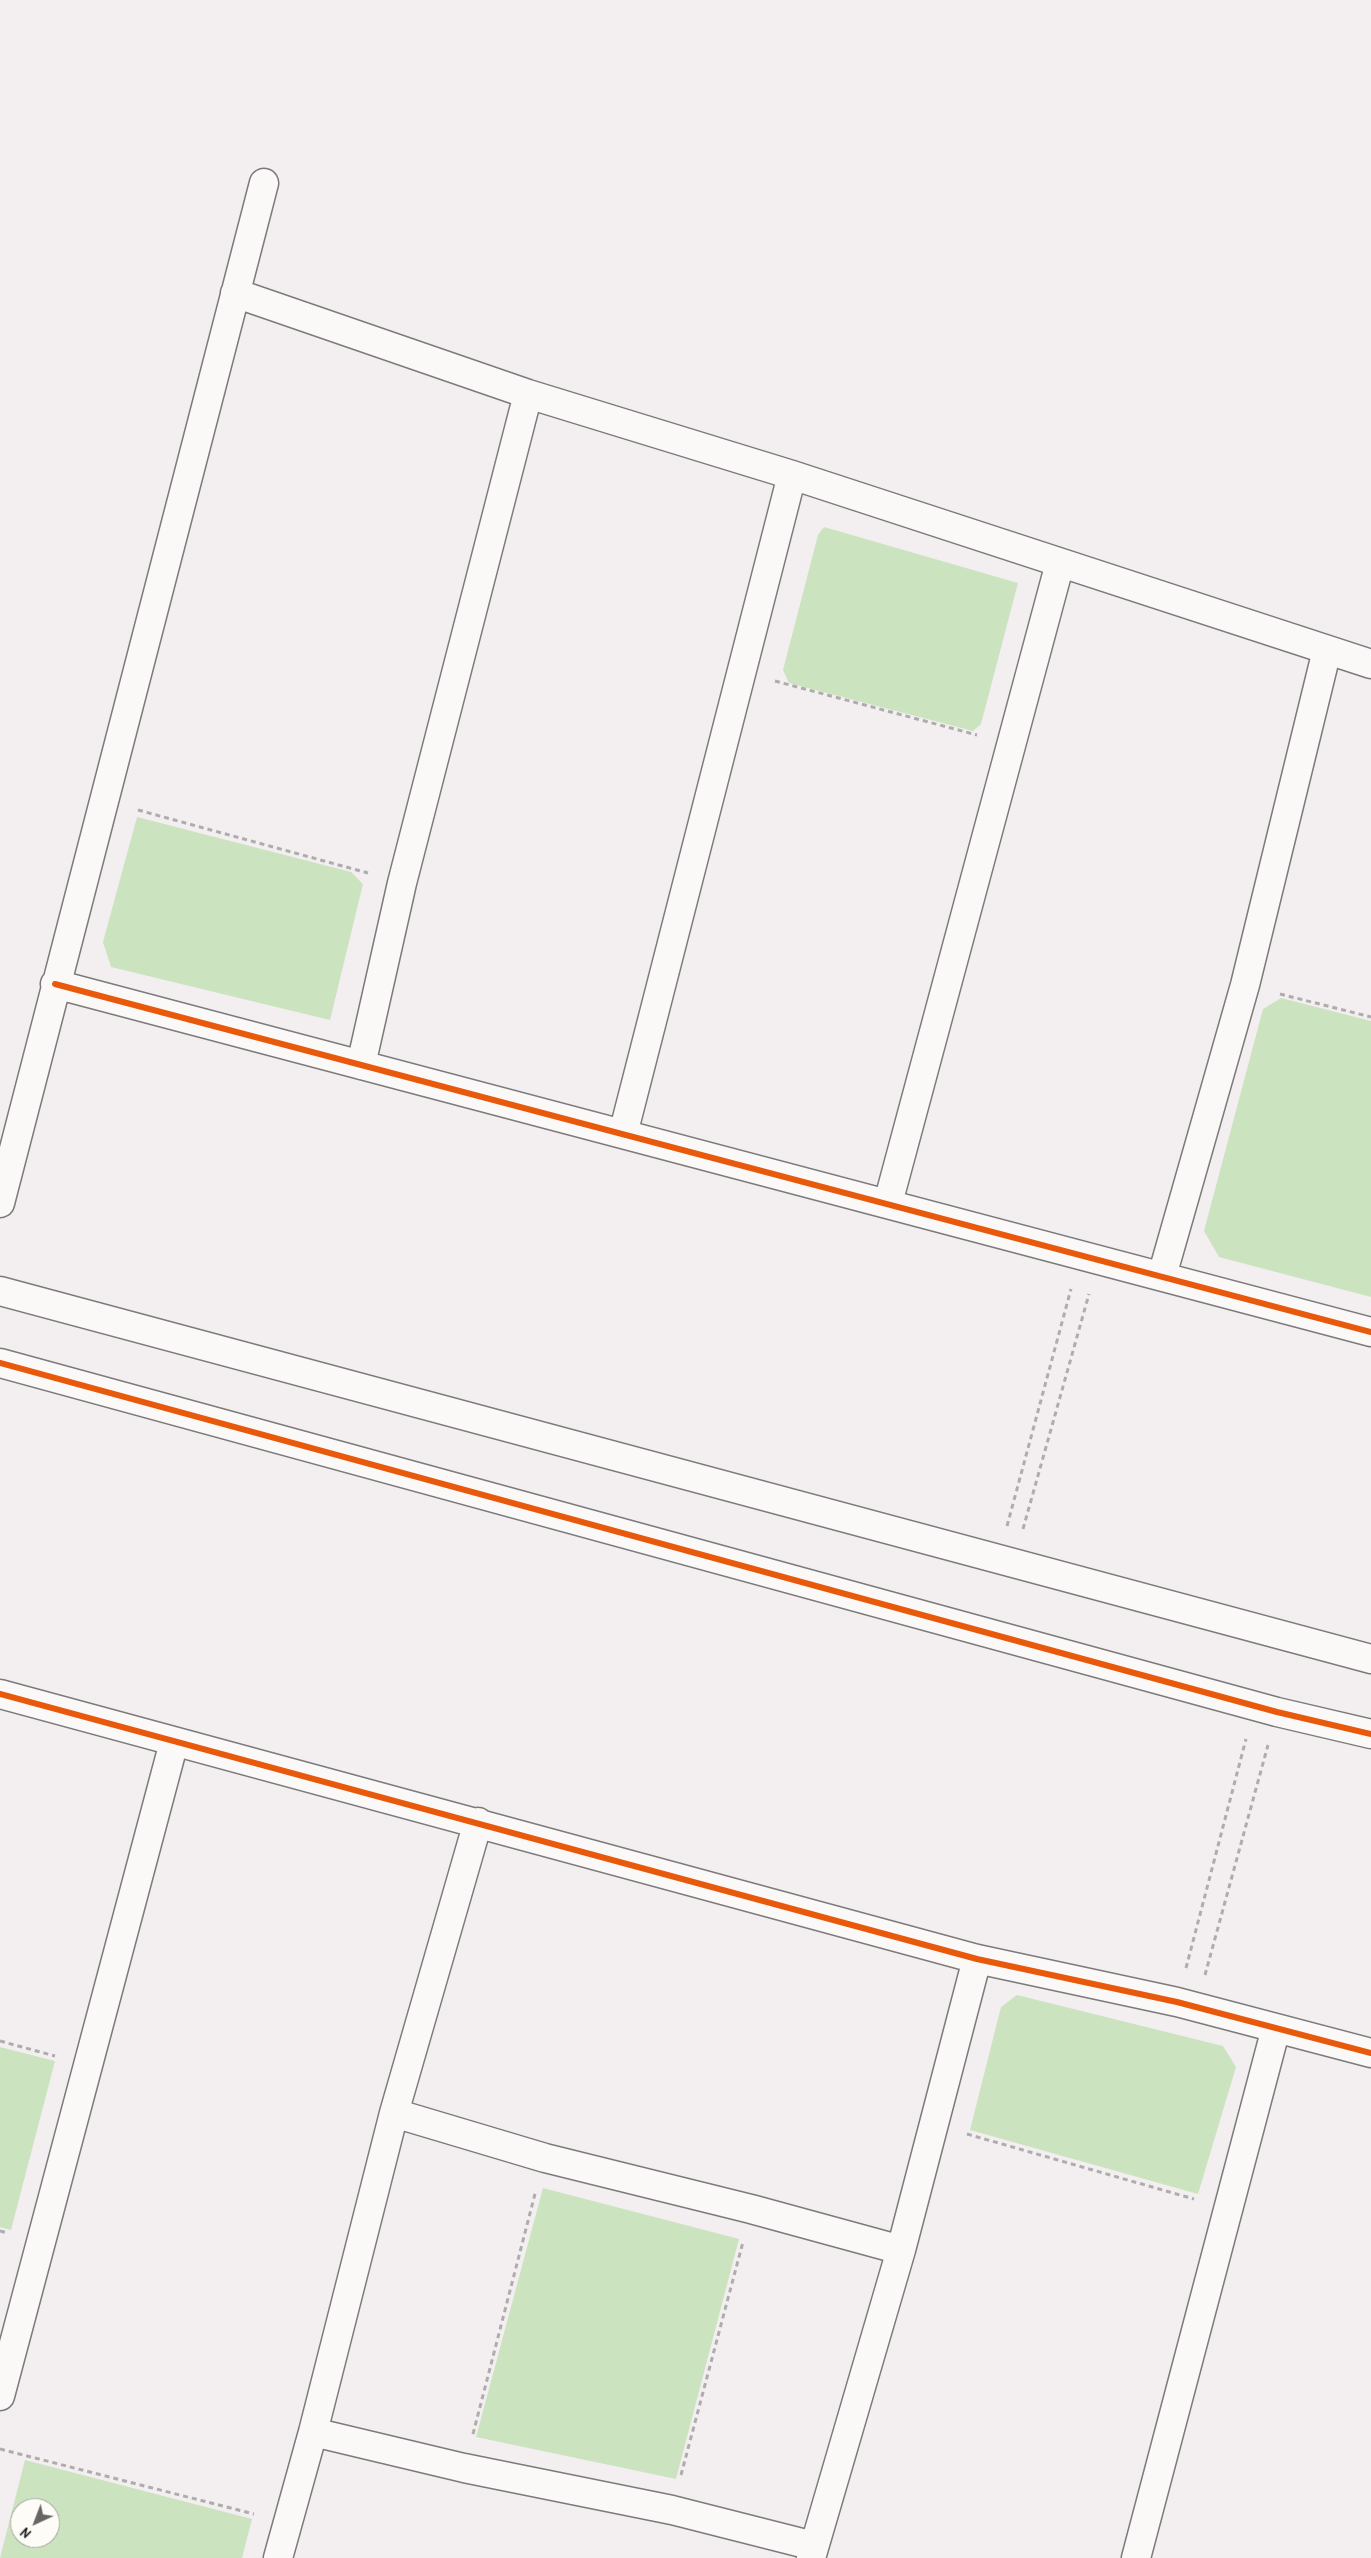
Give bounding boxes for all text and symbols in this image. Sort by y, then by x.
north arrow [10,2498,60,2548]
text: N [16,2524,34,2543]

